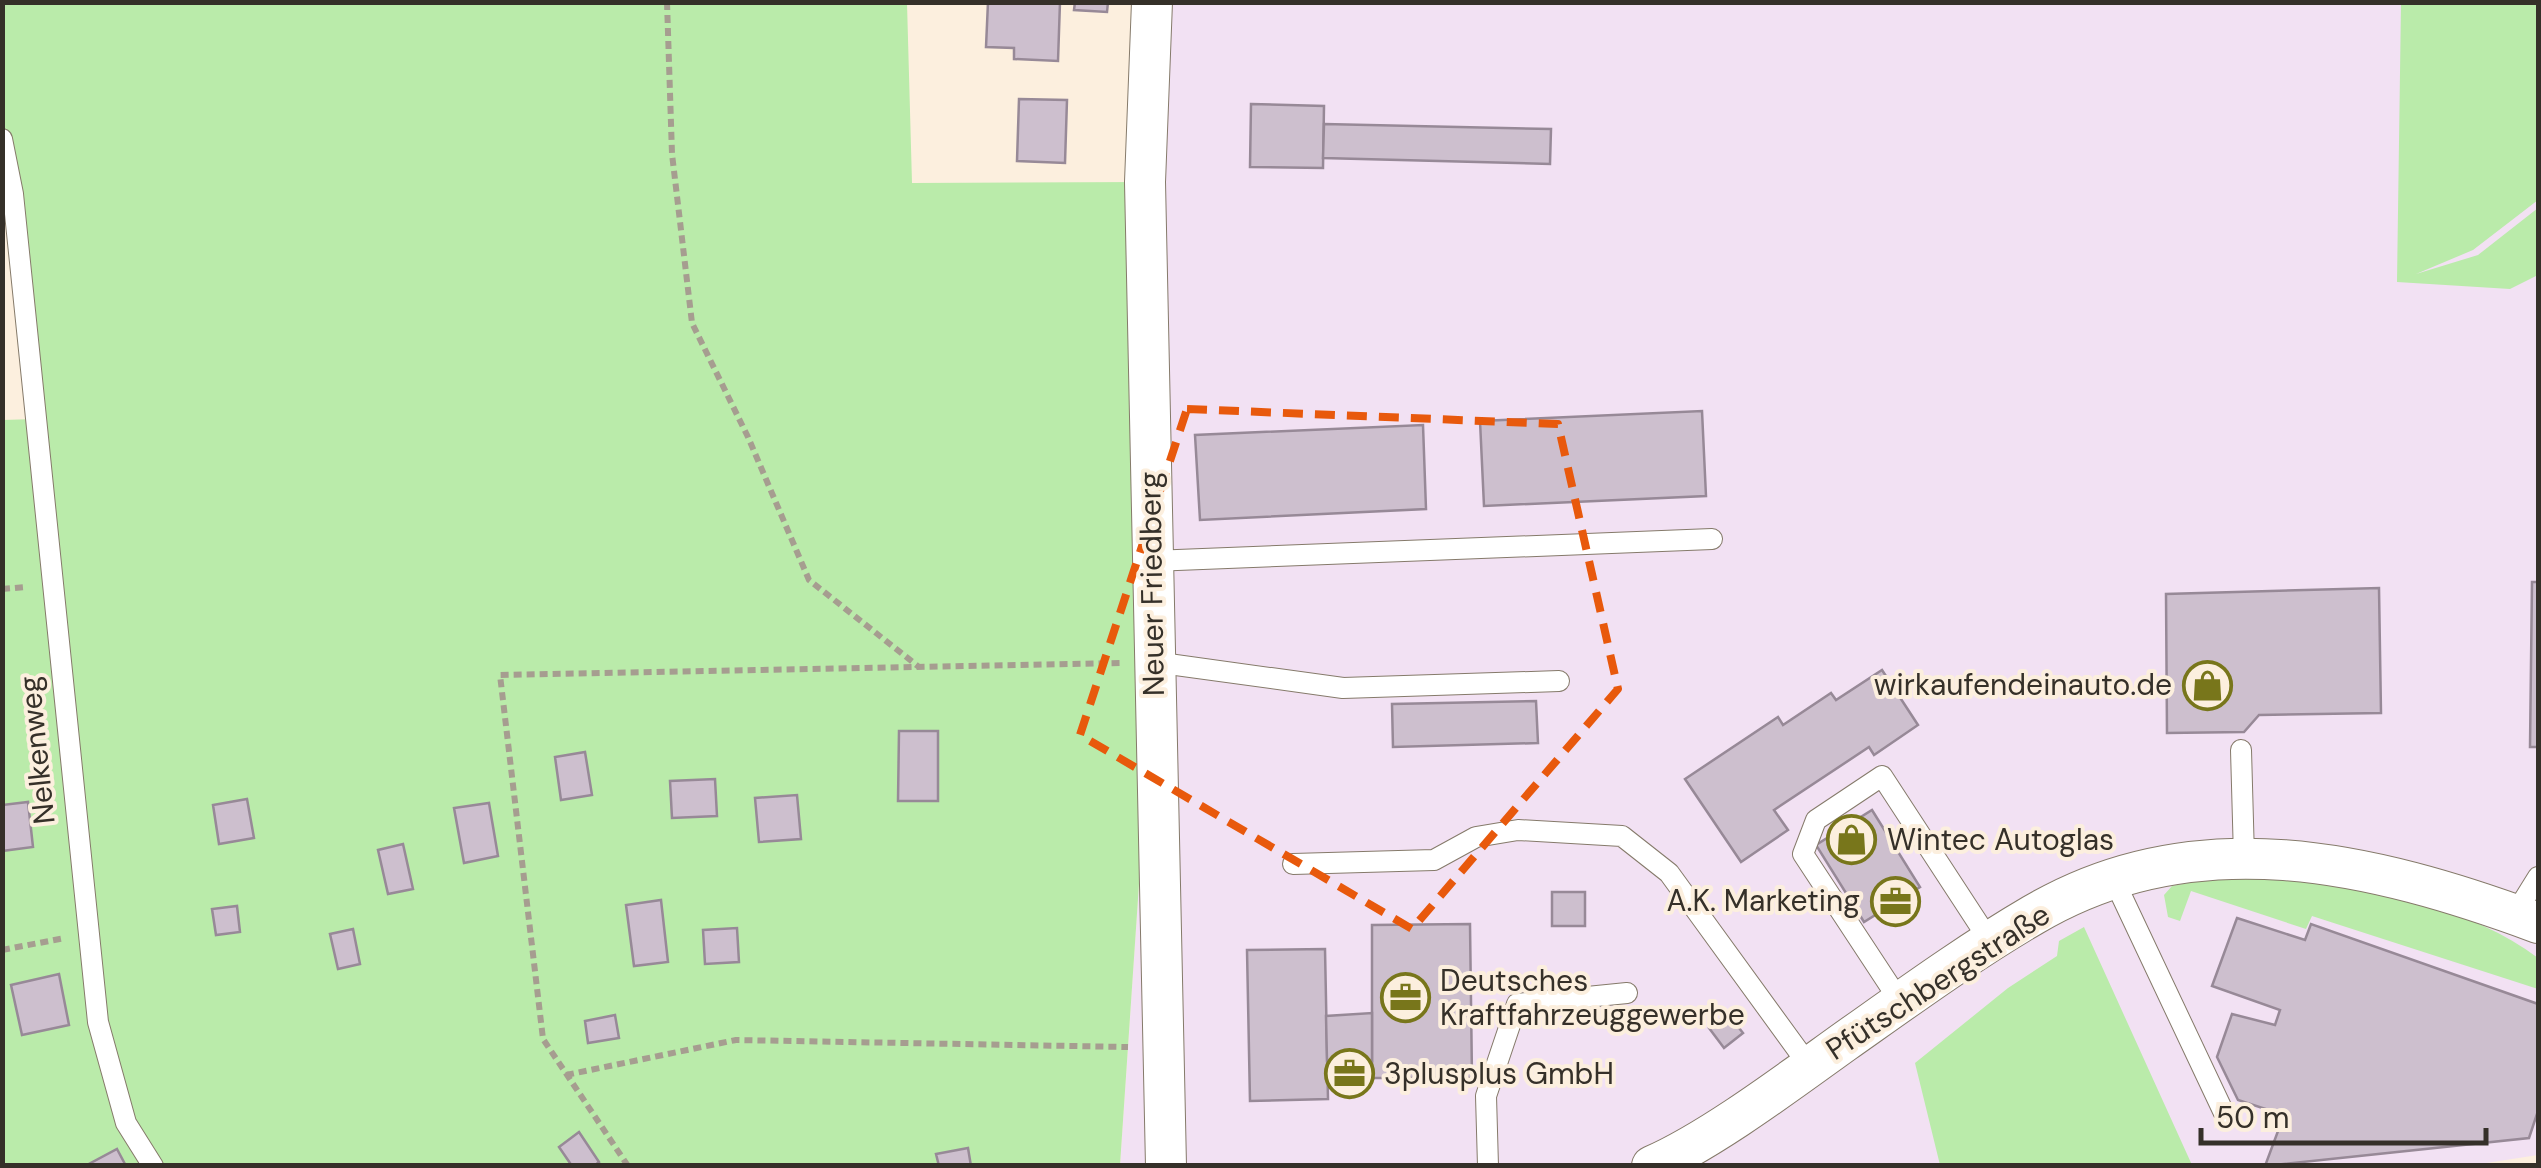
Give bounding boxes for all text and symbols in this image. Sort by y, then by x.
street label: Neuer Friedberg [1130,471,1173,697]
shop icon: wirkaufendeinauto.de [2181,659,2233,711]
place label: wirkaufendeinauto.de [1874,665,2172,704]
street label: Nelkenweg [9,674,64,826]
shop icon: Wintec Autoglas [1826,814,1878,866]
place label: Wintec Autoglas [1887,820,2114,859]
office icon: A.K. Marketing [1869,875,1921,927]
place label: A.K. Marketing [1667,881,1860,920]
street label: Pfütschbergstraße [1818,895,2057,1069]
place label: Deutsches Kraftfahrzeuggewerbe [1440,961,1745,1034]
office icon: Deutsches Kraftfahrzeuggewerbe [1379,972,1431,1024]
office icon: 3plusplus GmbH [1323,1048,1375,1100]
place label: 3plusplus GmbH [1384,1054,1614,1093]
scale bar [2201,1083,2486,1145]
text: 50 m [2216,1098,2290,1137]

